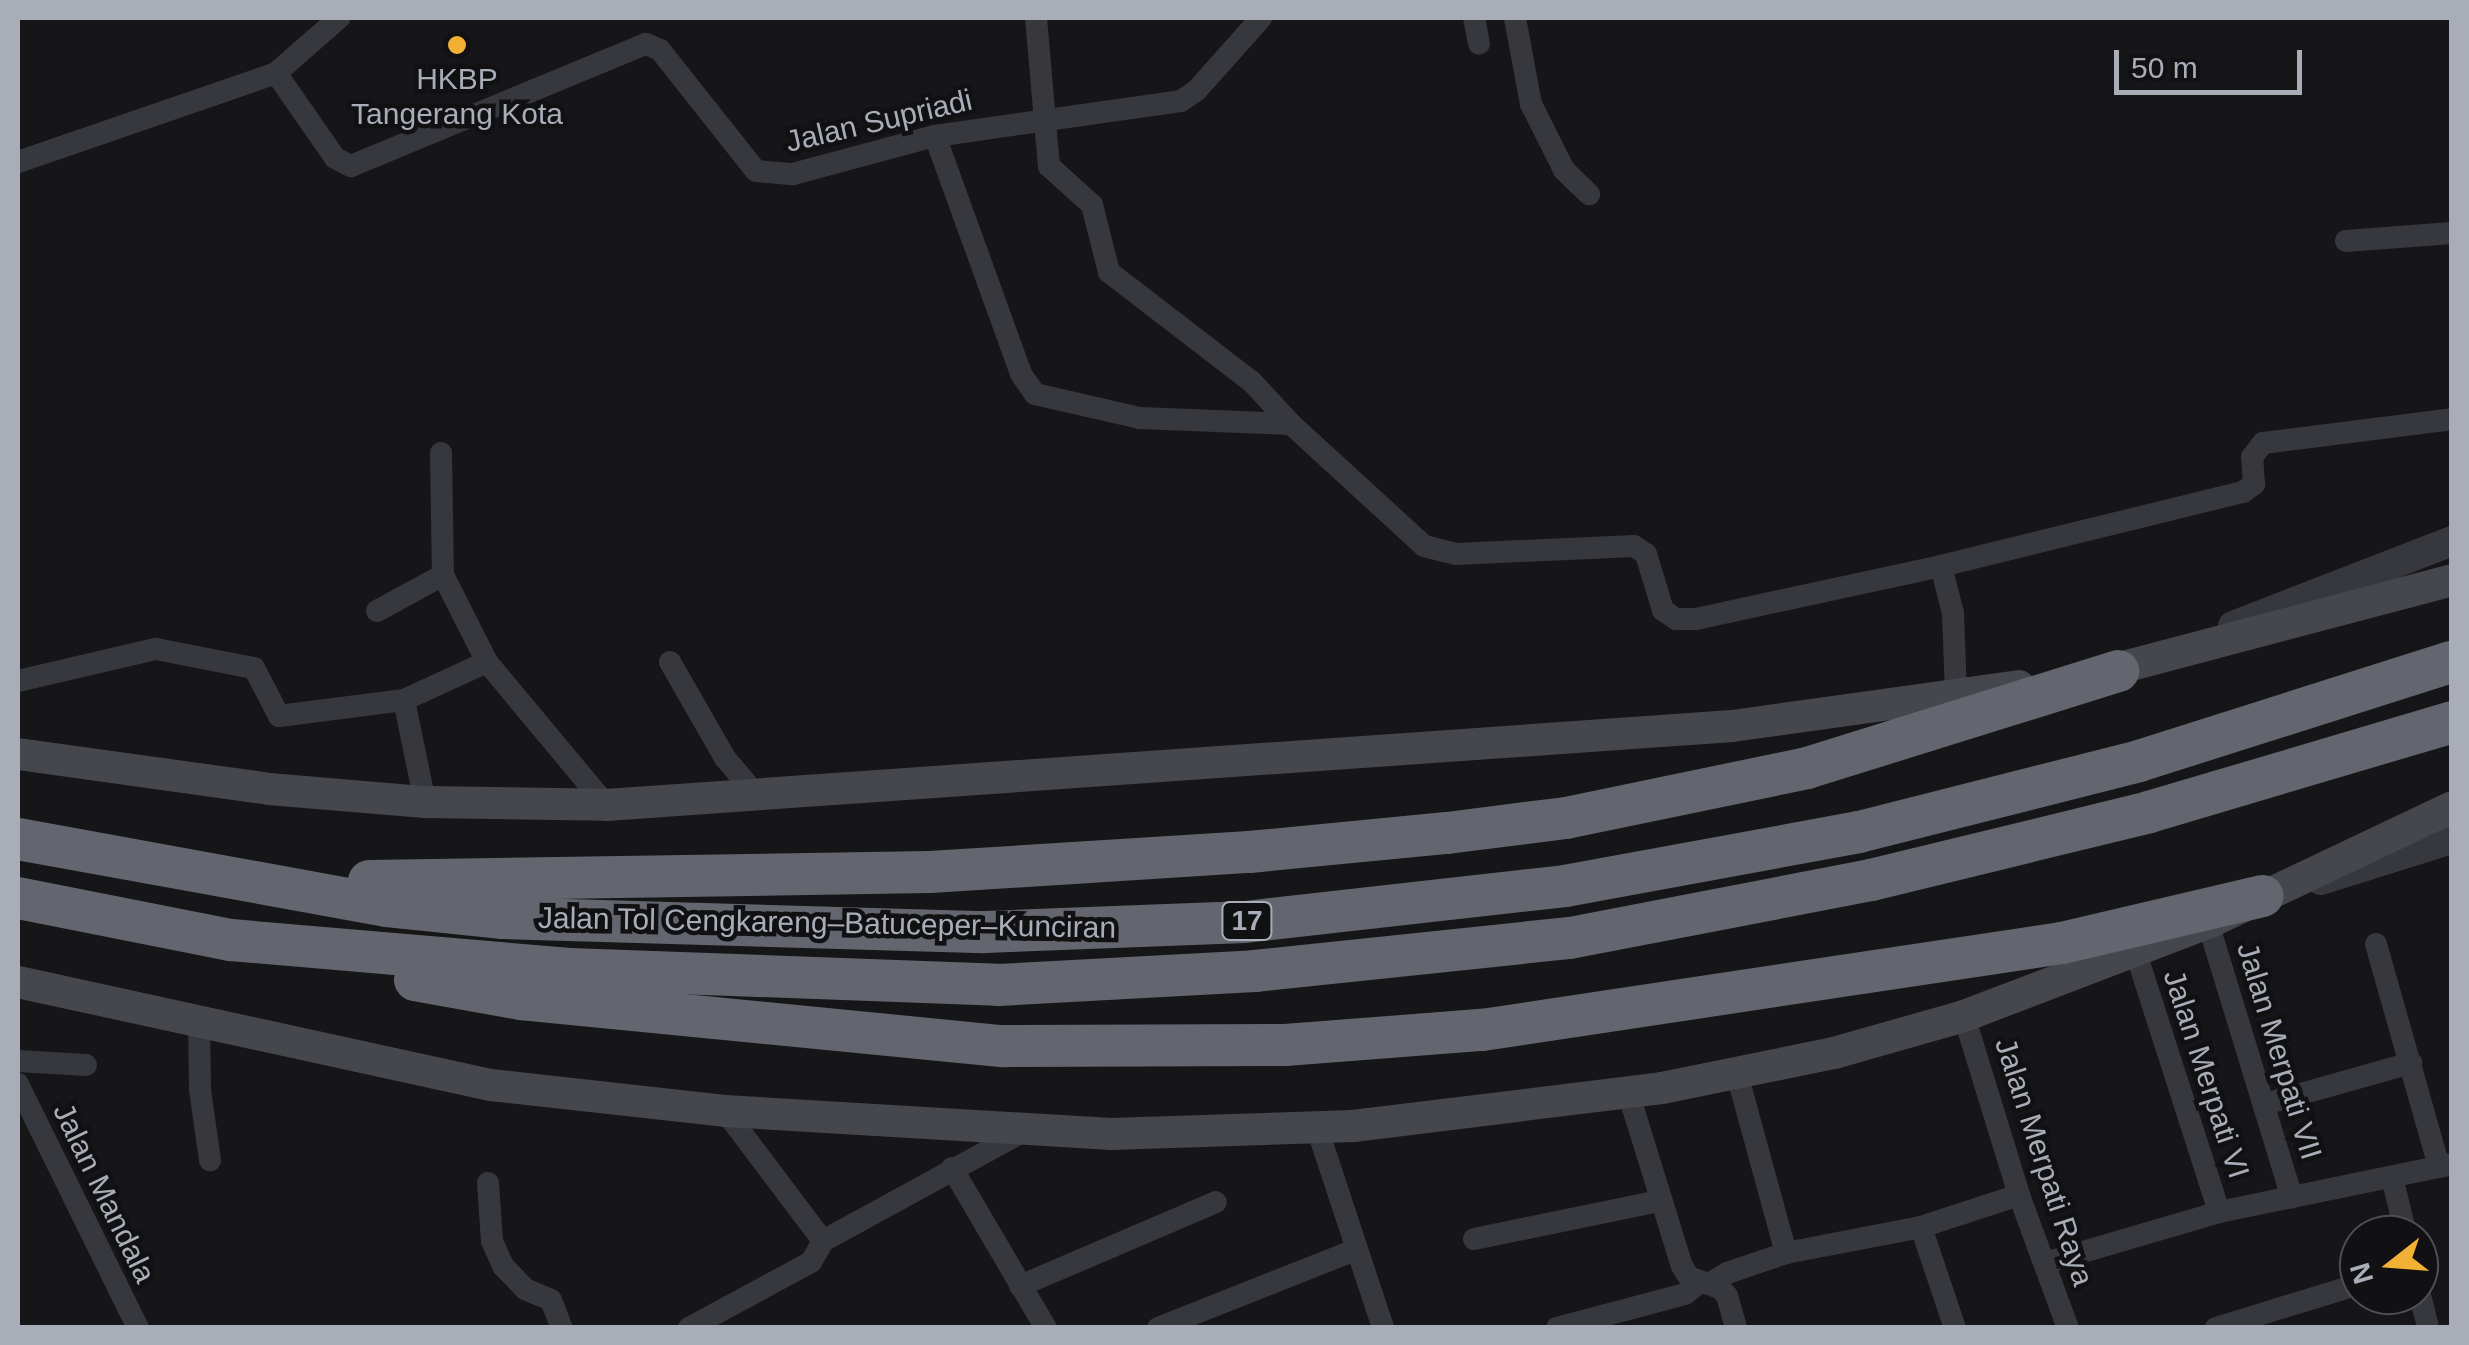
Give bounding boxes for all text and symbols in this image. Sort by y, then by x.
scale bar [2119,30,2306,92]
marker: HKBP Tangerang Kota [446,34,468,56]
text: 50 m [2131,51,2198,84]
place label: HKBP Tangerang Kota [351,61,563,132]
street label: Jalan Supriadi [782,82,976,160]
road number: 17 [1220,898,1274,944]
street label: Jalan Tol Cengkareng–Batuceper–Kunciran [537,900,1117,946]
street label: Jalan Merpati VII [2229,938,2329,1164]
street label: Jalan Merpati VI [2155,965,2257,1183]
street label: Jalan Merpati Raya [1987,1034,2101,1290]
street label: Jalan Mandala [45,1097,163,1289]
north arrow [2339,1215,2439,1315]
text: N [2344,1259,2380,1288]

